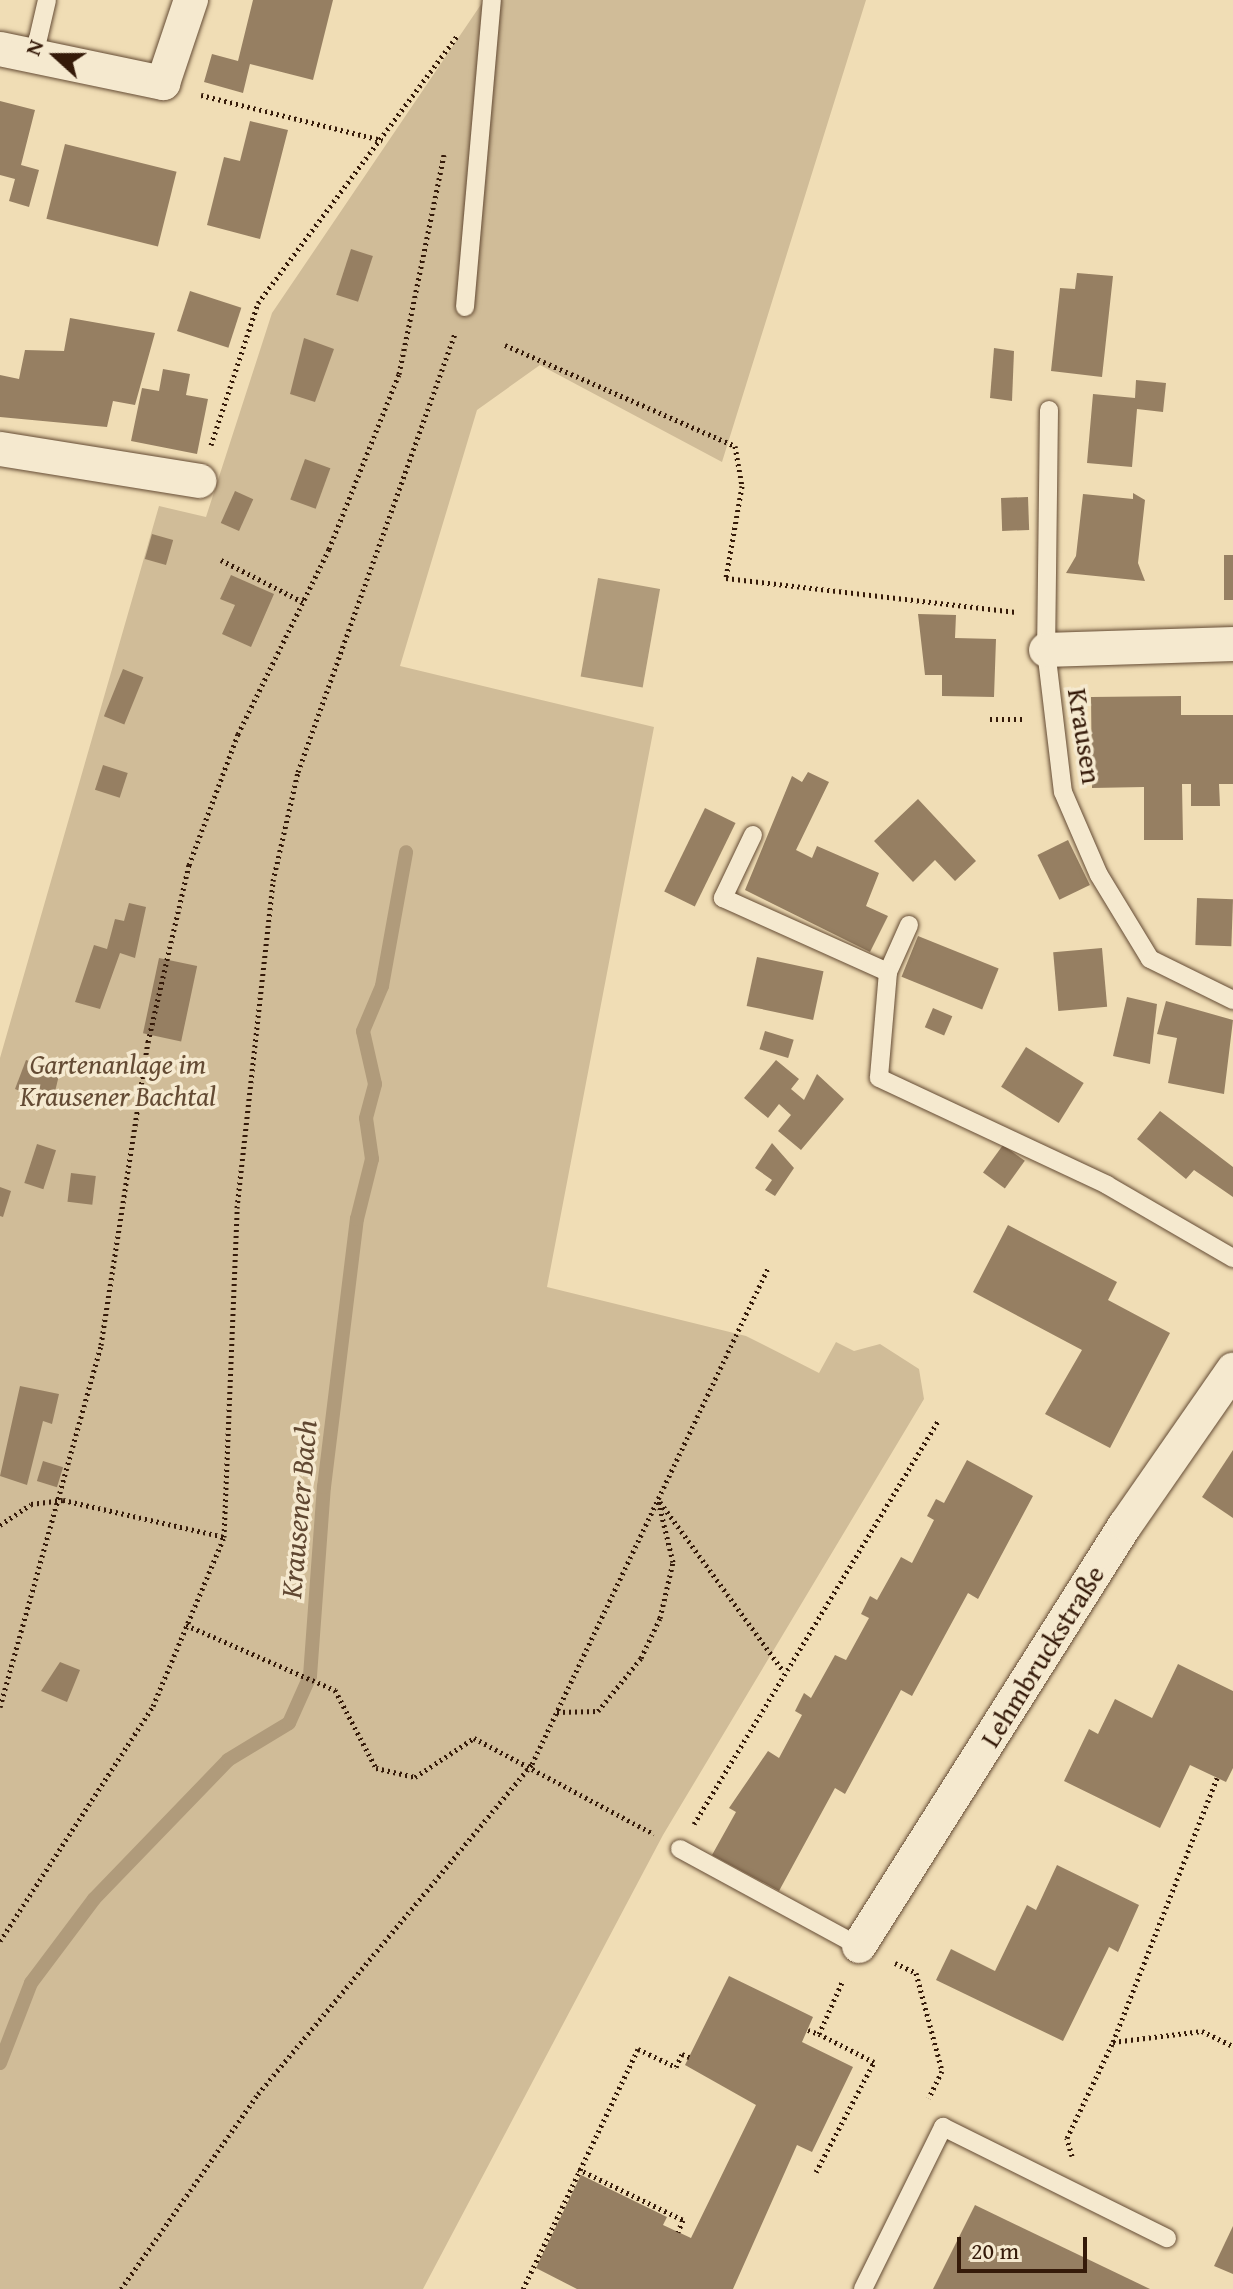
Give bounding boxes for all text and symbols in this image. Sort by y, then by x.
north arrow [16,16,96,96]
text: N [16,35,51,60]
street label: Krausen [1061,686,1109,786]
park label: Gartenanlage im Krausener Bachtal [20,1047,216,1113]
water label: Krausener Bach [272,1418,324,1600]
street label: Lehmbruckstraße [973,1559,1111,1753]
scale bar [961,2221,1091,2271]
text: 20 m [971,2233,1019,2268]

